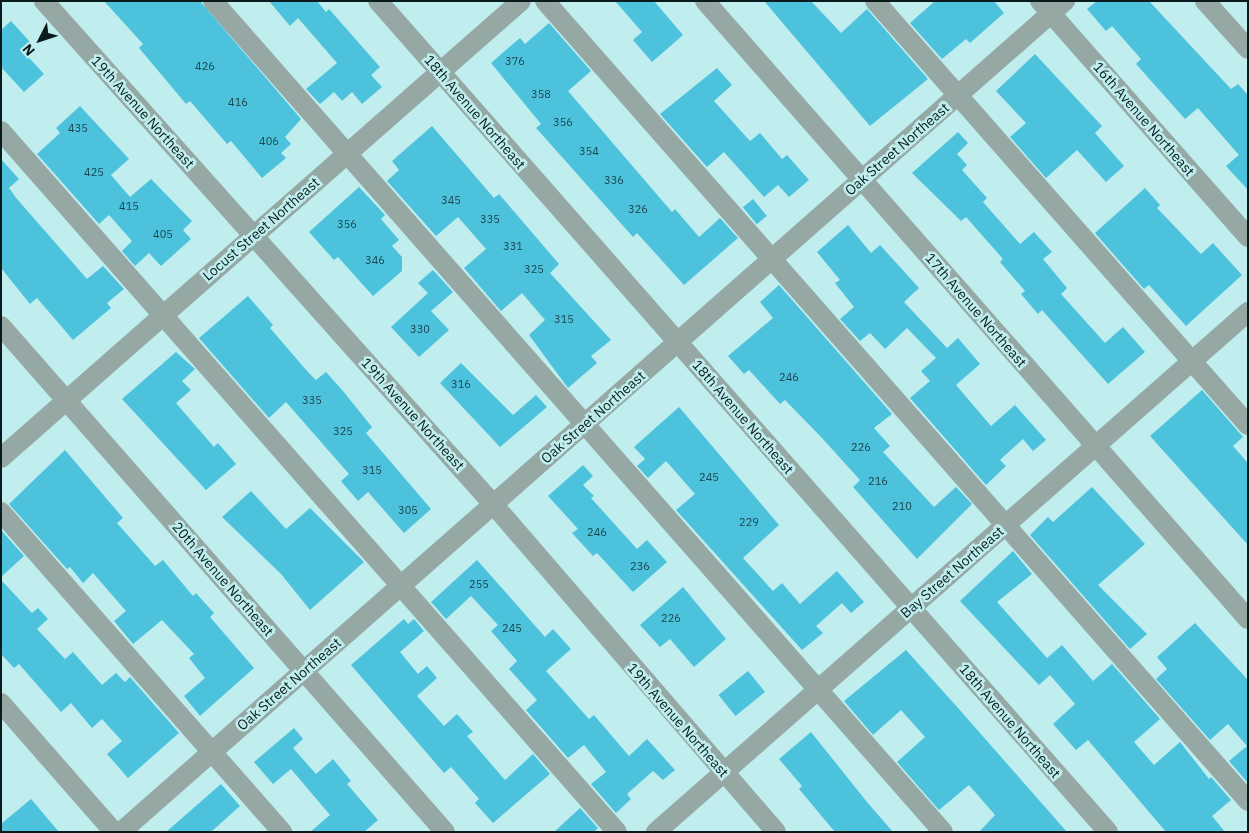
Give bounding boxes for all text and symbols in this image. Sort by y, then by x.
north arrow [15,15,65,65]
text: N [19,40,39,60]
street label: 19th Avenue Northeast [88,52,198,172]
street label: 18th Avenue Northeast [421,52,529,172]
house number: 376 [505,54,525,68]
house number: 426 [195,59,215,73]
street label: 16th Avenue Northeast [1090,59,1198,179]
house number: 358 [531,87,551,101]
house number: 416 [228,95,248,109]
street label: Oak Street Northeast [842,99,952,199]
house number: 356 [553,115,573,129]
house number: 435 [68,121,88,135]
house number: 406 [259,134,279,148]
house number: 354 [579,144,599,158]
house number: 425 [84,165,104,179]
house number: 336 [604,173,624,187]
street label: Locust Street Northeast [199,174,323,284]
house number: 345 [441,193,461,207]
house number: 415 [119,199,139,213]
house number: 326 [628,202,648,216]
house number: 335 [480,212,500,226]
house number: 356 [337,217,357,231]
house number: 405 [153,227,173,241]
house number: 331 [503,239,523,253]
street label: 17th Avenue Northeast [922,250,1030,370]
house number: 346 [365,253,385,267]
house number: 325 [524,262,544,276]
house number: 315 [554,312,574,326]
house number: 330 [410,322,430,336]
street label: 19th Avenue Northeast [358,354,468,474]
street label: 18th Avenue Northeast [689,357,797,477]
street label: Oak Street Northeast [538,367,648,467]
house number: 246 [779,370,799,384]
house number: 316 [451,377,471,391]
house number: 335 [302,393,322,407]
house number: 325 [333,424,353,438]
house number: 226 [851,440,871,454]
house number: 315 [362,463,382,477]
house number: 245 [699,470,719,484]
house number: 216 [868,474,888,488]
house number: 210 [892,499,912,513]
house number: 305 [398,503,418,517]
house number: 229 [739,515,759,529]
street label: 20th Avenue Northeast [169,519,277,639]
street label: Bay Street Northeast [897,523,1007,621]
house number: 246 [587,525,607,539]
house number: 236 [630,559,650,573]
house number: 255 [469,577,489,591]
house number: 226 [661,611,681,625]
house number: 245 [502,621,522,635]
street label: Oak Street Northeast [234,634,344,734]
street label: 19th Avenue Northeast [624,660,732,780]
street label: 18th Avenue Northeast [956,661,1064,781]

